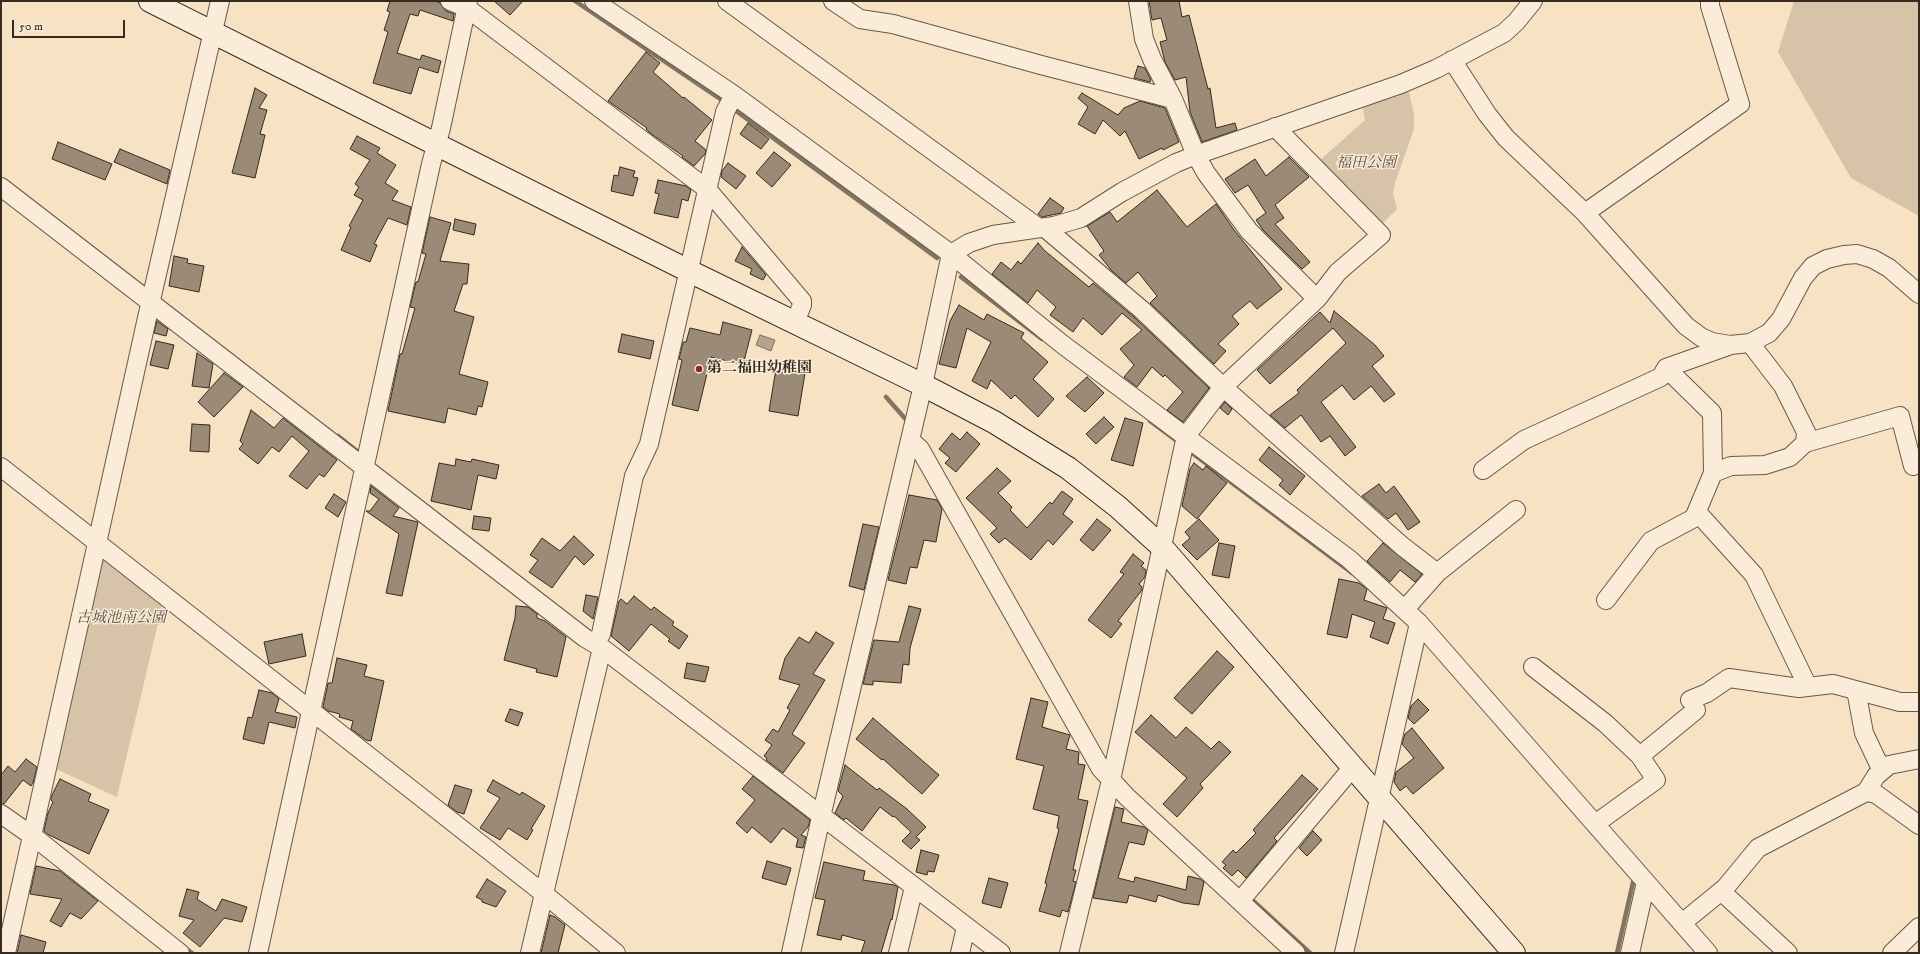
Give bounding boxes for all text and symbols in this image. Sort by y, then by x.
scale bar [14,12,127,38]
text: 50 m [19,19,43,34]
park label: 福田公園 [1336,155,1396,173]
place label: 第二福田幼稚園 [707,360,812,378]
marker: 第二福田幼稚園 [694,364,704,374]
park label: 古城池南公園 [76,610,166,628]

